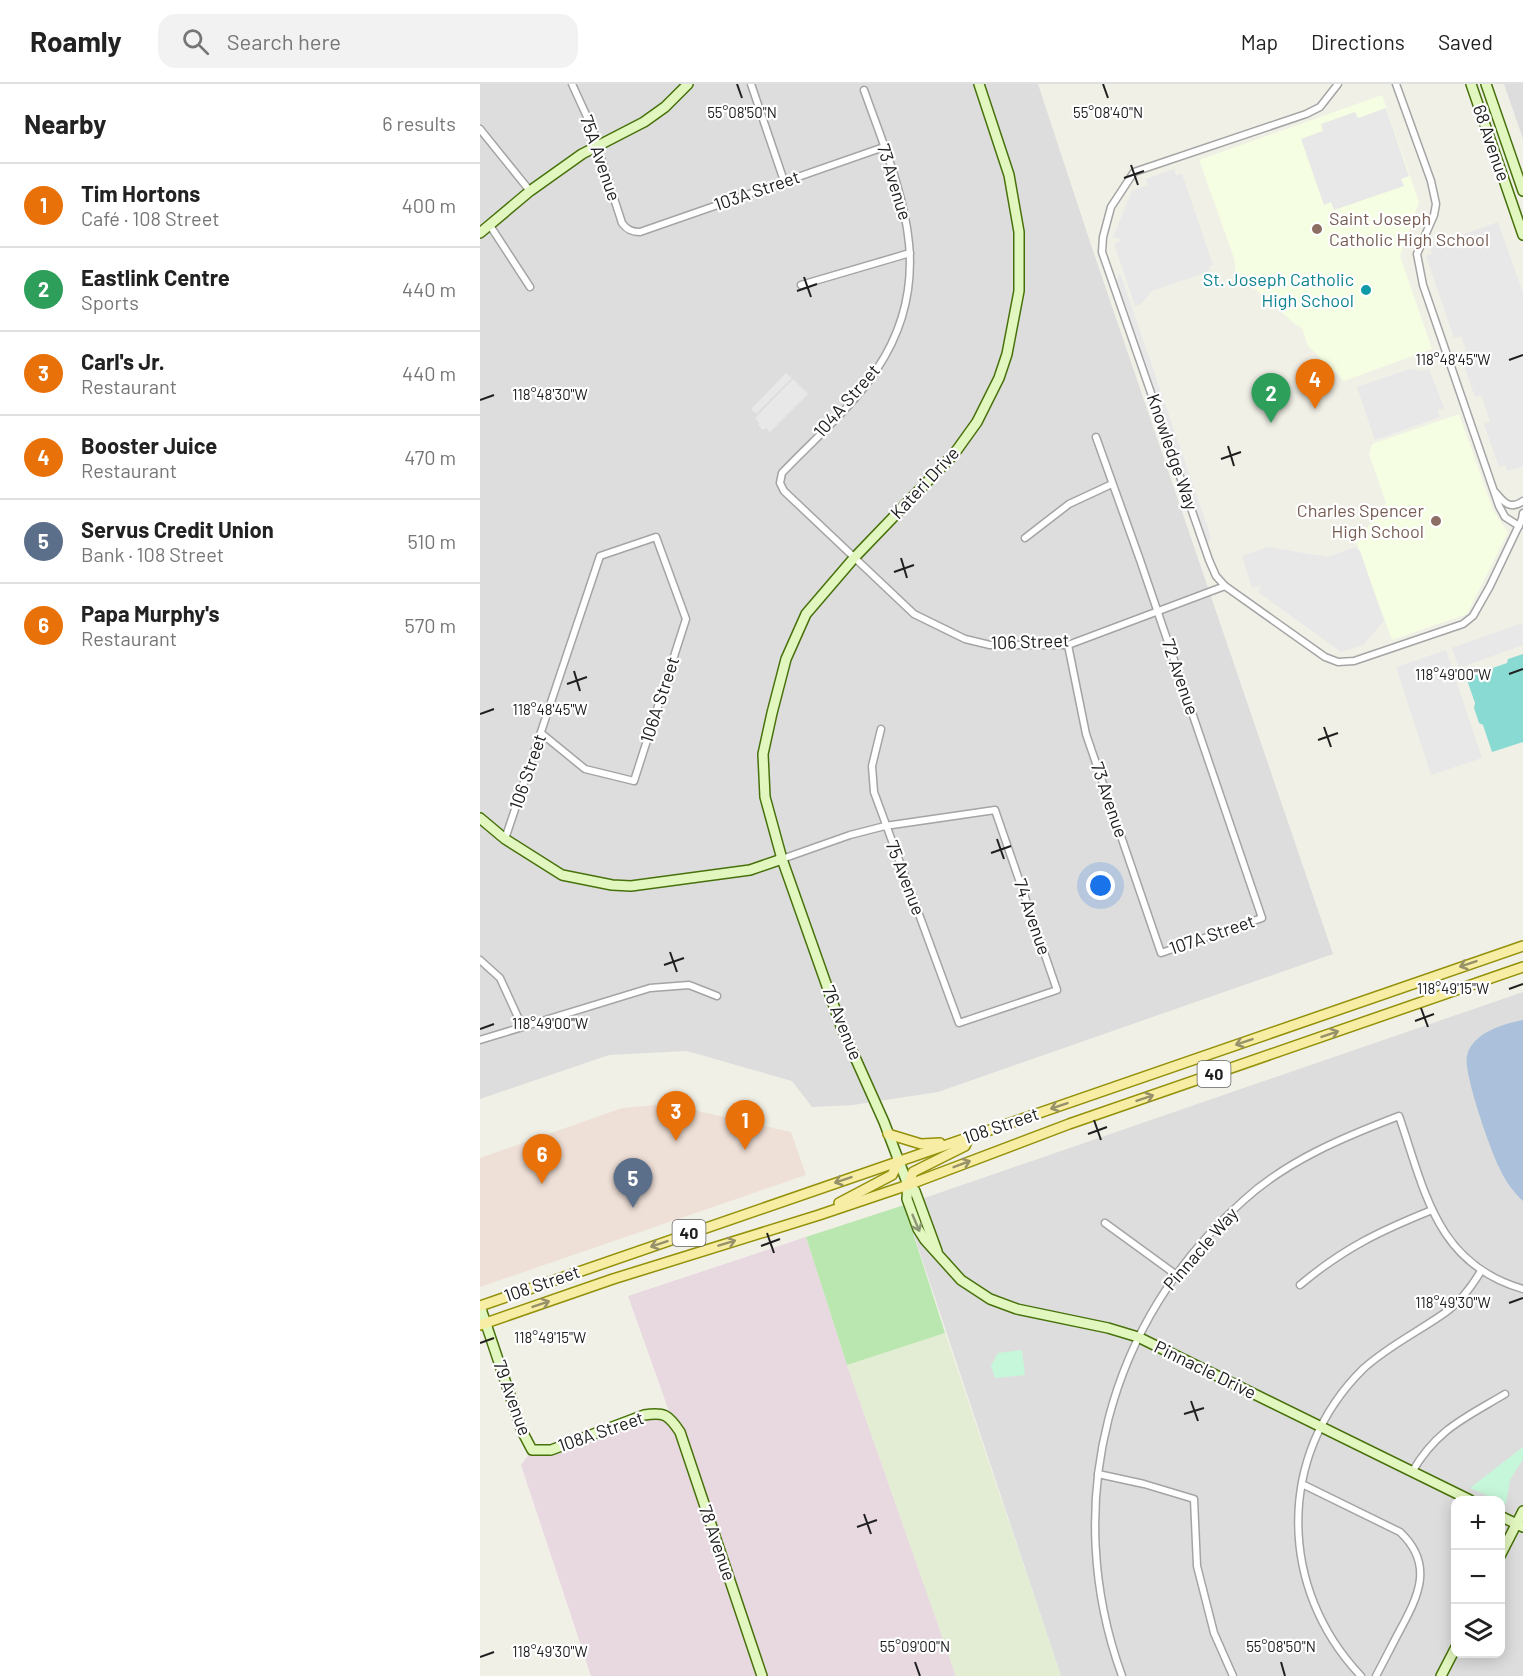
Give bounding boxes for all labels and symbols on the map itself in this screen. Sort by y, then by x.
street label: 68 Avenue [1469,102,1515,184]
text: 55°08'50"N [707,103,777,121]
text: 55°08'40"N [1073,103,1143,121]
street label: 75A Avenue [576,112,626,204]
street label: 73 Avenue [873,141,917,223]
street label: 103A Street [711,165,803,215]
place label: Saint Joseph Catholic High School [1329,207,1489,250]
marker: Saint Joseph Catholic High School [1310,222,1324,236]
place label: St. Joseph Catholic High School [1203,268,1354,311]
marker: St. Joseph Catholic High School [1359,283,1373,297]
text: 118°48'45"W [1415,350,1491,368]
street label: 104A Street [808,359,884,442]
pin: 4 [1296,360,1334,409]
pin: 2 [1252,374,1290,423]
text: 118°48'30"W [512,385,588,403]
street label: Knowledge Way [1143,391,1203,513]
street label: Kateri Drive [885,442,963,523]
place label: Charles Spencer High School [1297,499,1424,542]
marker: Charles Spencer High School [1429,514,1443,528]
street label: 106 Street [990,629,1070,653]
street label: 72 Avenue [1158,636,1204,718]
street label: 106A Street [635,654,683,746]
text: 118°49'00"W [1415,665,1491,683]
text: 118°48'45"W [512,700,588,718]
street label: 106 Street [504,731,550,812]
street label: 73 Avenue [1087,759,1133,840]
street label: 75 Avenue [882,837,930,918]
your location [1086,871,1115,900]
street label: 74 Avenue [1010,876,1056,958]
street label: 107A Street [1166,909,1257,959]
one-way arrow [1459,960,1477,971]
text: 118°49'15"W [1417,979,1489,997]
street label: 76 Avenue [818,982,868,1063]
text: 118°49'00"W [512,1014,588,1032]
one-way arrow [1320,1027,1339,1038]
one-way arrow [1235,1037,1253,1048]
road number: 40 [1198,1061,1230,1087]
one-way arrow [1135,1091,1154,1102]
pin: 3 [656,1092,696,1141]
pin: 1 [726,1100,764,1150]
one-way arrow [1050,1101,1069,1112]
street label: 108 Street [960,1102,1041,1148]
pin: 6 [522,1134,562,1184]
pin: 5 [614,1158,652,1208]
one-way arrow [952,1158,971,1169]
one-way arrow [834,1176,853,1187]
street label: Pinnacle Way [1158,1202,1242,1294]
one-way arrow [911,1214,922,1232]
road number: 40 [672,1220,706,1246]
one-way arrow [717,1237,736,1248]
one-way arrow [650,1239,669,1250]
street label: 108 Street [501,1260,582,1306]
text: 118°49'30"W [1415,1293,1491,1311]
one-way arrow [531,1297,550,1308]
text: 118°49'15"W [514,1328,586,1346]
street label: Pinnacle Drive [1151,1335,1260,1403]
street label: 79 Avenue [489,1357,537,1438]
street label: 108A Street [555,1406,647,1456]
street label: 78 Avenue [695,1502,741,1583]
text: 55°09'00"N [880,1637,950,1655]
text: 55°08'50"N [1246,1637,1316,1655]
text: 118°49'30"W [512,1642,588,1660]

